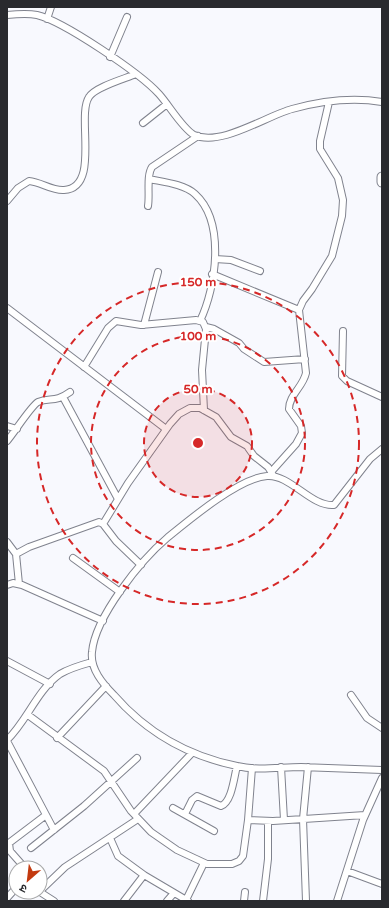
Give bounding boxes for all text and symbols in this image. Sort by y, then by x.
text: 150 m [180,275,216,289]
text: 100 m [180,329,216,343]
text: 50 m [183,382,213,396]
centre of rings [191,436,205,450]
north arrow [8,860,48,900]
text: उ [17,881,29,896]

